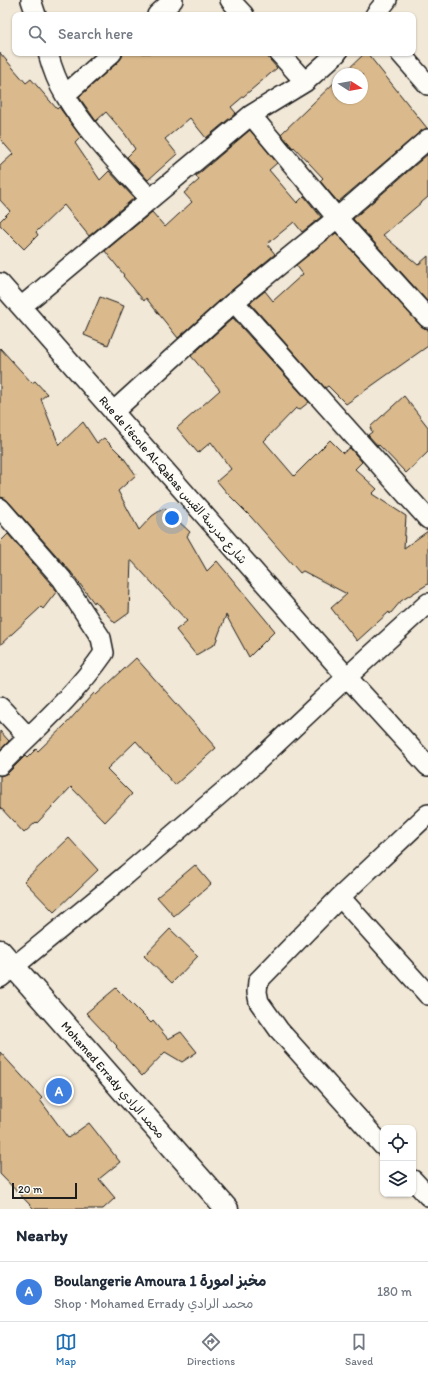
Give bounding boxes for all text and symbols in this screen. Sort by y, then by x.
search box [12,12,416,56]
icon: search [26,23,48,45]
text: Search here [58,25,133,43]
north arrow [332,68,368,104]
street label: Rue de l'école Al-Qabas شارع مدرسة القبس [95,393,250,568]
your location [162,508,182,528]
street label: Mohamed Errady محمد الرادي [57,1019,168,1143]
pin: A [46,1076,72,1106]
map controls [380,1125,416,1197]
button: locate [380,1125,416,1161]
button: layers [380,1161,416,1197]
scale bar [12,1181,77,1200]
text: 20 m [18,1183,42,1196]
text: Nearby [16,1225,68,1245]
text: Boulangerie Amoura 1 مخبز امورة [54,1272,267,1290]
text: A [25,1284,33,1299]
text: 180 m [377,1284,412,1299]
text: Shop · Mohamed Errady محمد الرادي [54,1296,253,1311]
tab: Map [55,1331,77,1368]
tab: Directions [187,1331,235,1368]
tab: Saved [345,1331,373,1368]

